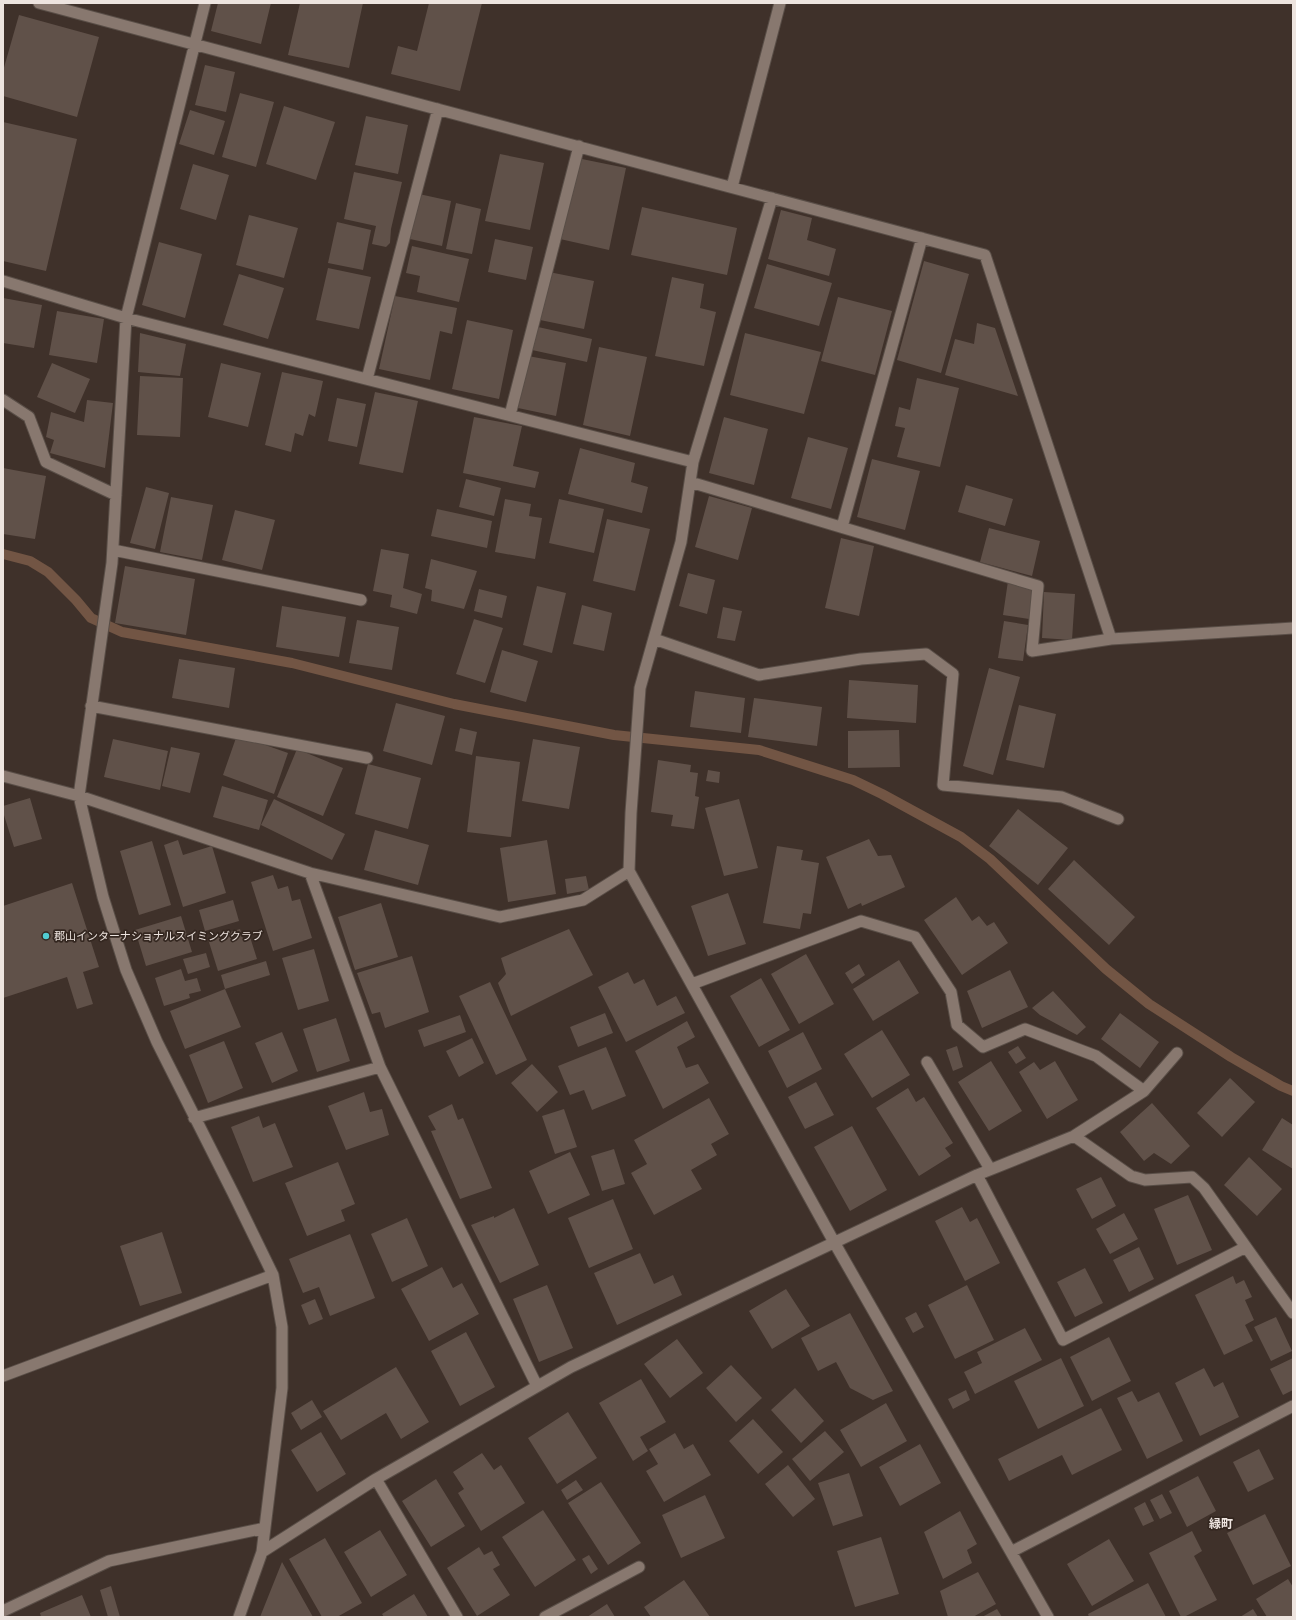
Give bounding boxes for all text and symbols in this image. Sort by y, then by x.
place label: 郡山インターナショナルスイミングクラブ [54,929,263,943]
marker: 郡山インターナショナルスイミングクラブ [41,931,51,941]
district label: 緑町 [1209,1516,1233,1531]

